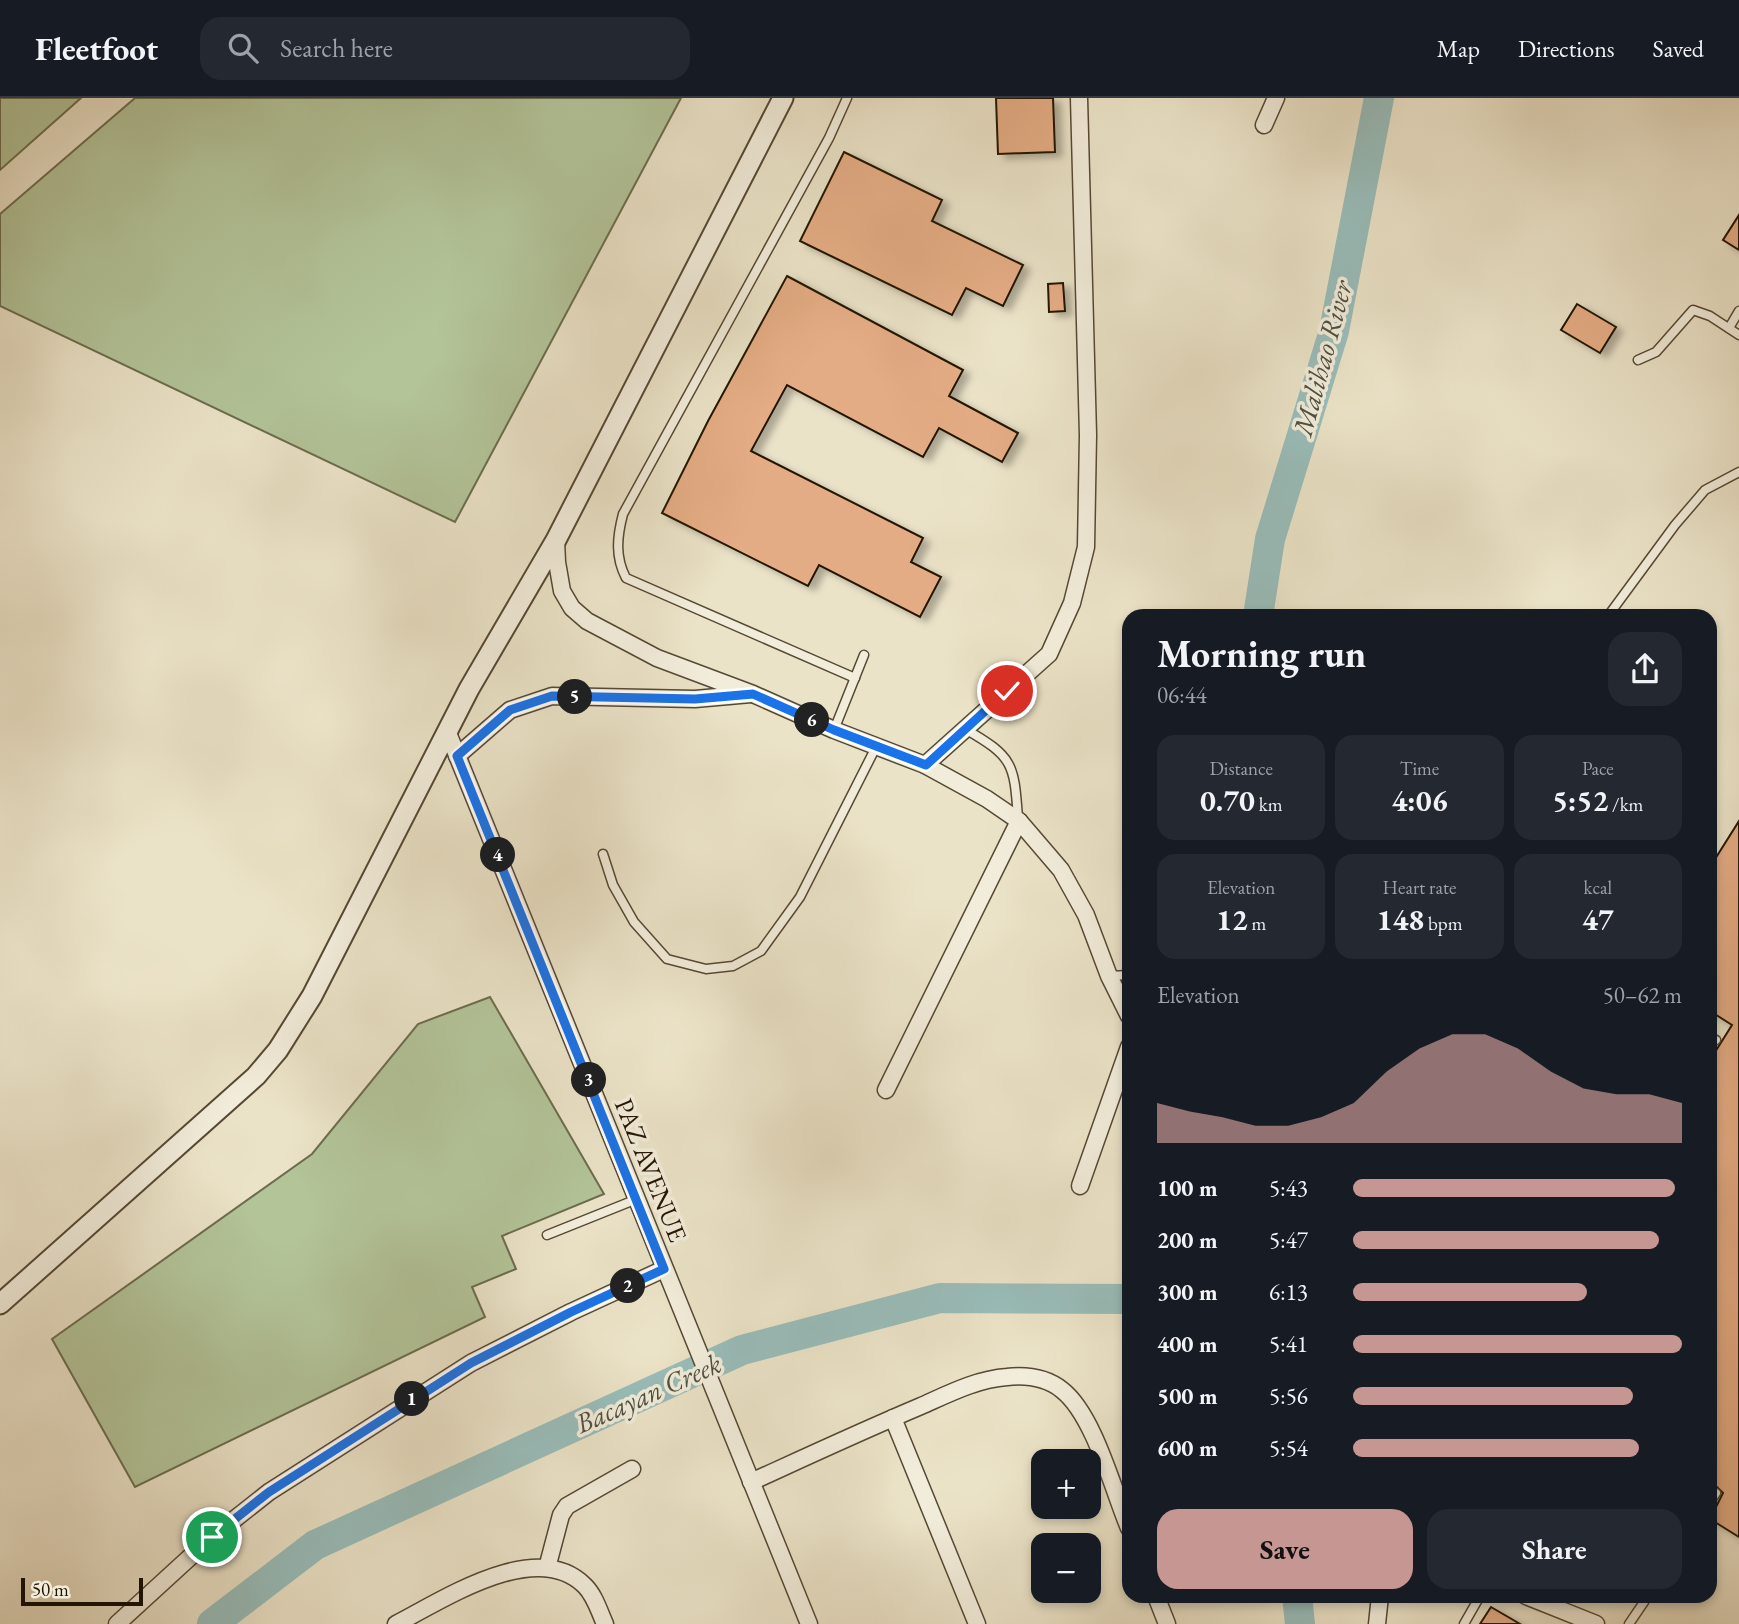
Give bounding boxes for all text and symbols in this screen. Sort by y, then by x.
search box [200,17,690,80]
text: Fleetfoot [35,27,158,70]
icon: search [224,29,262,67]
text: Search here [280,31,393,65]
text: Map [1437,33,1480,64]
text: Directions [1518,33,1615,64]
text: Saved [1653,33,1704,64]
water label: Malihao River [1283,275,1360,442]
text: Morning run [1157,629,1366,678]
button: share [1608,632,1682,706]
pin [977,661,1037,721]
icon: check [988,672,1026,710]
pin: 5 [558,680,592,714]
text: 06:44 [1157,680,1207,710]
text: 5 [569,684,580,709]
pin: 6 [794,702,830,738]
text: 6 [806,707,817,732]
text: Distance [1209,756,1273,781]
text: Time [1400,756,1439,781]
text: Pace [1582,756,1614,781]
text: 0.70 [1200,781,1255,820]
text: 4:06 [1391,781,1448,820]
text: 5:52 [1552,781,1608,820]
text: km [1255,792,1282,817]
text: /km [1608,792,1643,817]
pin: 4 [480,838,516,872]
text: 4 [492,842,503,867]
text: Elevation [1207,875,1275,900]
text: Heart rate [1383,875,1456,900]
text: kcal [1584,875,1612,900]
text: 12 [1216,900,1248,939]
text: 148 [1377,900,1424,939]
text: 47 [1582,900,1614,939]
text: m [1248,911,1266,936]
text: bpm [1424,911,1462,936]
text: Elevation [1157,980,1240,1010]
text: 50–62 m [1603,980,1682,1010]
pin: 3 [572,1062,606,1098]
text: 3 [583,1067,594,1092]
street label: PAZ AVENUE [607,1093,695,1247]
text: 100 m [1157,1173,1218,1203]
text: 5:43 [1269,1173,1308,1203]
text: 200 m [1157,1225,1218,1255]
text: 5:47 [1269,1225,1308,1255]
pin: 2 [610,1268,646,1304]
text: 2 [622,1273,633,1298]
text: 300 m [1157,1277,1218,1307]
text: 6:13 [1269,1277,1308,1307]
text: 400 m [1157,1329,1218,1359]
text: 5:41 [1269,1329,1308,1359]
water label: Bacayan Creek [568,1345,727,1442]
text: 500 m [1157,1381,1218,1411]
text: 5:56 [1269,1381,1308,1411]
pin: 1 [394,1382,430,1416]
text: 1 [406,1386,417,1411]
text: 600 m [1157,1433,1218,1463]
text: 5:54 [1269,1433,1308,1463]
map controls [1031,1449,1101,1603]
button: + [1031,1449,1101,1519]
pin [182,1507,242,1567]
button: Save [1157,1509,1413,1589]
button: Share [1427,1509,1682,1589]
icon: arrive [193,1518,231,1556]
button: − [1031,1533,1101,1603]
scale bar [21,1575,144,1607]
text: 50 m [32,1577,69,1602]

